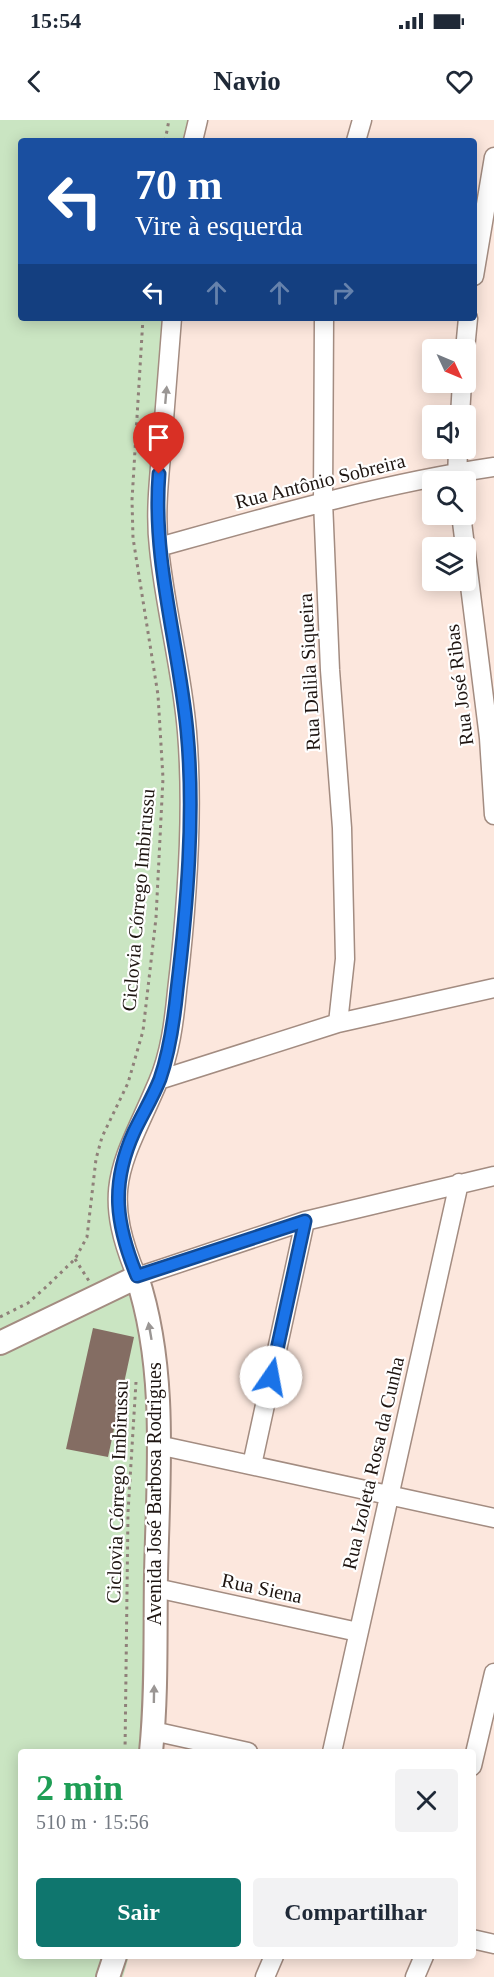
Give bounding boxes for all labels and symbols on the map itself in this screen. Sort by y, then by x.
north arrow [422,339,476,393]
one-way arrow [161,385,171,404]
pin [133,412,184,474]
street label: Rua Antônio Sobreira [233,449,407,513]
street label: Rua Dalila Siqueira [294,592,325,751]
street label: Rua José Ribas [441,623,477,747]
street label: Ciclovia Córrego Imbirussu [117,788,160,1012]
one-way arrow [146,1321,155,1340]
position arrow [239,1345,303,1409]
street label: Rua Izoleta Rosa da Cunha [338,1354,408,1572]
street label: Avenida José Barbosa Rodrigues [143,1362,166,1626]
street label: Ciclovia Córrego Imbirussu [102,1380,133,1604]
street label: Rua Siena [220,1569,304,1607]
one-way arrow [149,1684,159,1703]

